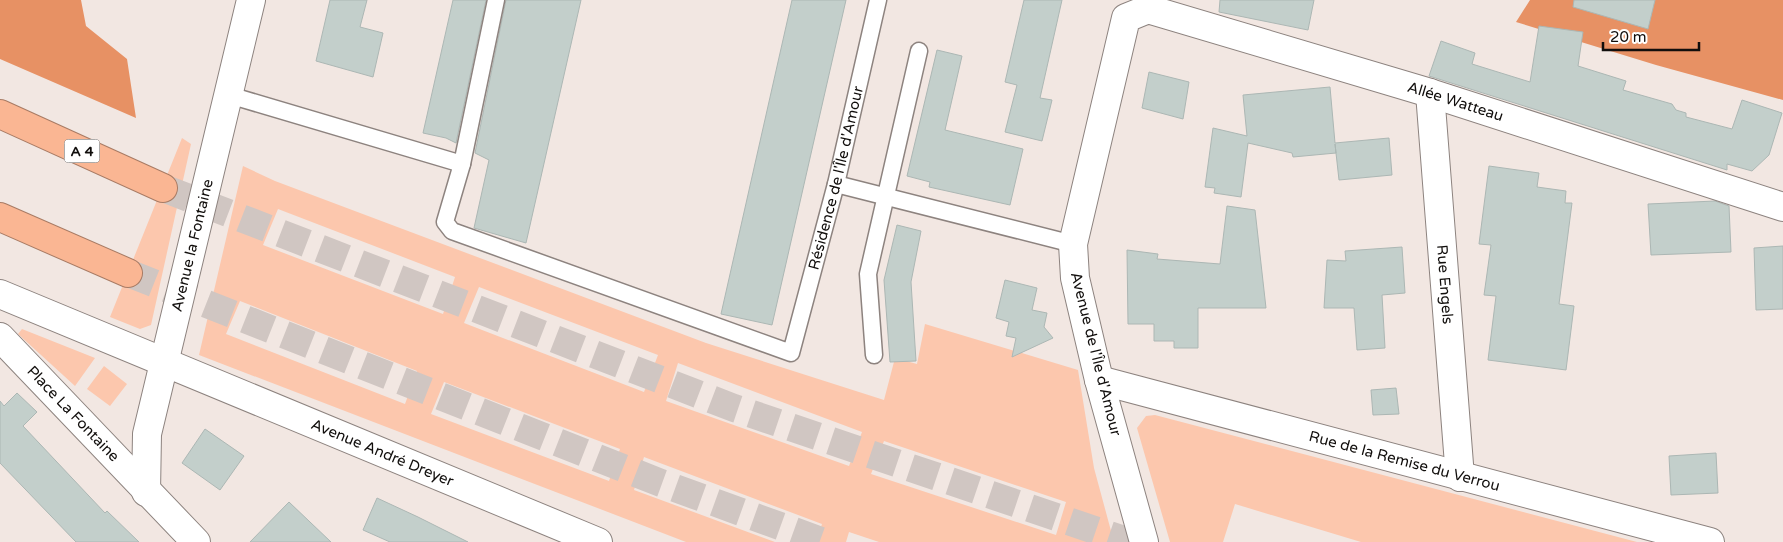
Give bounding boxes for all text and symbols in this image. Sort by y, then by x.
scale bar [1603,20,1699,52]
text: 20 m [1610,28,1647,46]
street label: Allée Watteau [1405,78,1506,125]
street label: Résidence de l'Île d'Amour [805,84,867,272]
road number: A 4 [64,140,100,162]
street label: Avenue la Fontaine [168,177,217,314]
street label: Rue Engels [1433,244,1457,325]
street label: Avenue de l'Île d'Amour [1067,270,1125,438]
street label: Place La Fontaine [23,362,123,465]
street label: Avenue André Dreyer [308,415,457,490]
street label: Rue de la Remise du Verrou [1307,427,1502,495]

